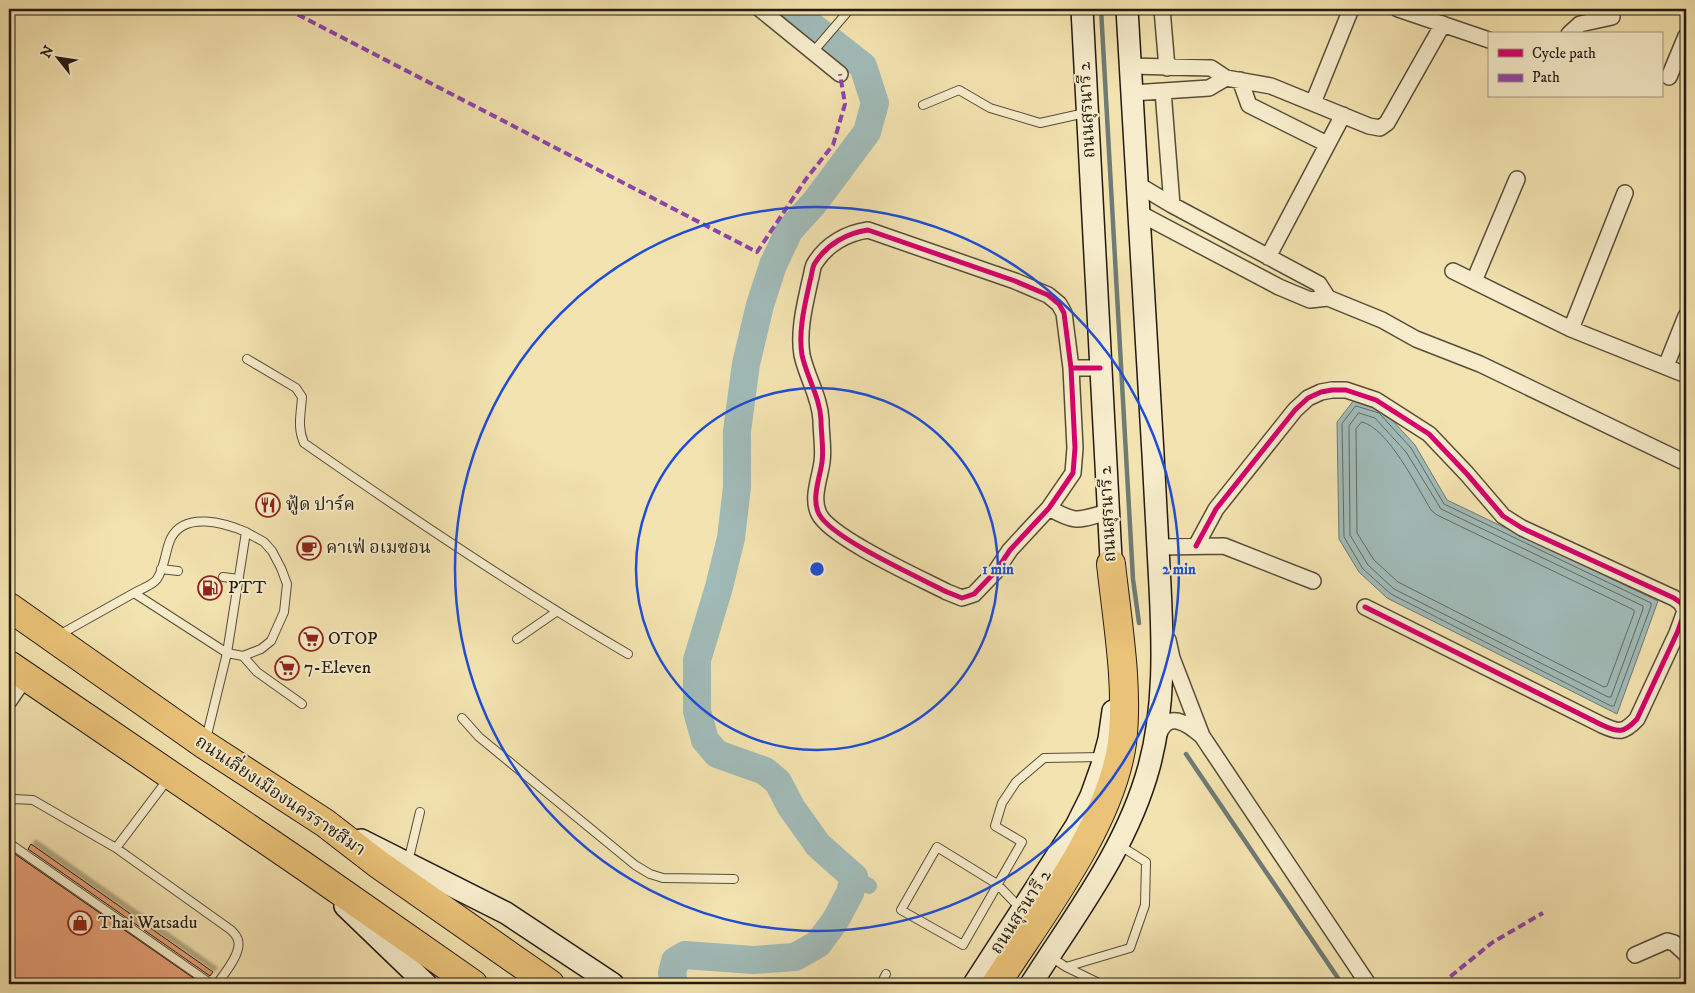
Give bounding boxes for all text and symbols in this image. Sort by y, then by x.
north arrow [32,32,82,82]
legend [1488,32,1662,98]
text: N [37,42,59,61]
text: Cycle path [1532,44,1596,63]
street label: ถนนสุรนารี 2 [1073,61,1101,159]
text: Path [1532,68,1560,87]
street label: ถนนสุรนารี 2 [1094,465,1122,563]
restaurant icon: ฟู้ด ปาร์ค [255,492,281,518]
place label: ฟู้ด ปาร์ค [286,493,355,516]
cafe icon: คาเฟ่ อเมซอน [296,535,322,561]
place label: คาเฟ่ อเมซอน [326,537,431,559]
centre of rings [808,560,826,578]
text: 1 min [982,560,1014,579]
text: 2 min [1162,560,1196,579]
fuel station icon: PTT [197,575,223,601]
place label: PTT [228,577,267,599]
supermarket icon: OTOP [298,626,324,652]
place label: OTOP [328,628,377,650]
supermarket icon: 7-Eleven [274,655,300,681]
place label: 7-Eleven [304,657,372,679]
street label: ถนนเลี่ยงเมืองนครราชสีมา [191,727,372,861]
street label: ถนนสุรนารี 2 [986,865,1057,958]
shop icon: Thai Watsadu [67,910,93,936]
place label: Thai Watsadu [98,912,198,934]

